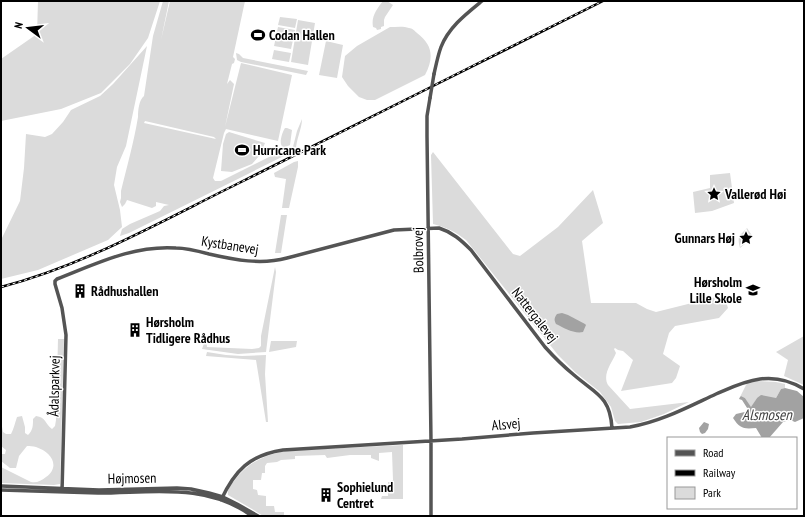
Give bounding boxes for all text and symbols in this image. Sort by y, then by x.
north arrow [8,8,48,48]
text: N [11,21,26,30]
place label: Codan Hallen [269,26,335,44]
sports icon: Codan Hallen [250,27,266,43]
place label: Hurricane Park [253,141,326,159]
sports icon: Hurricane Park [234,142,250,158]
place label: Vallerød Høi [724,185,786,203]
place icon: Vallerød Høi [706,186,722,202]
street label: Bolbrovej [409,227,427,273]
place label: Gunnars Høj [675,229,735,247]
place icon: Gunnars Høj [738,230,754,246]
street label: Kystbanevej [200,232,260,258]
place label: Hørsholm Lille Skole [690,273,742,307]
place label: Rådhushallen [91,282,159,300]
school or university icon: Hørsholm Lille Skole [745,282,761,298]
building icon: Rådhushallen [72,283,88,299]
street label: Nattergalevej [508,284,562,346]
place label: Hørsholm Tidligere Rådhus [146,313,230,347]
building icon: Hørsholm Tidligere Rådhus [127,322,143,338]
street label: Ådalsparkvej [44,355,64,417]
water label: Alsmosen [742,405,793,424]
street label: Alsvej [491,414,521,434]
legend [667,437,797,509]
text: Road [703,445,723,460]
text: Railway [703,465,736,480]
street label: Højmosen [108,469,156,487]
place label: Sophielund Centret [337,478,393,512]
text: Park [703,485,721,500]
building icon: Sophielund Centret [318,487,334,503]

